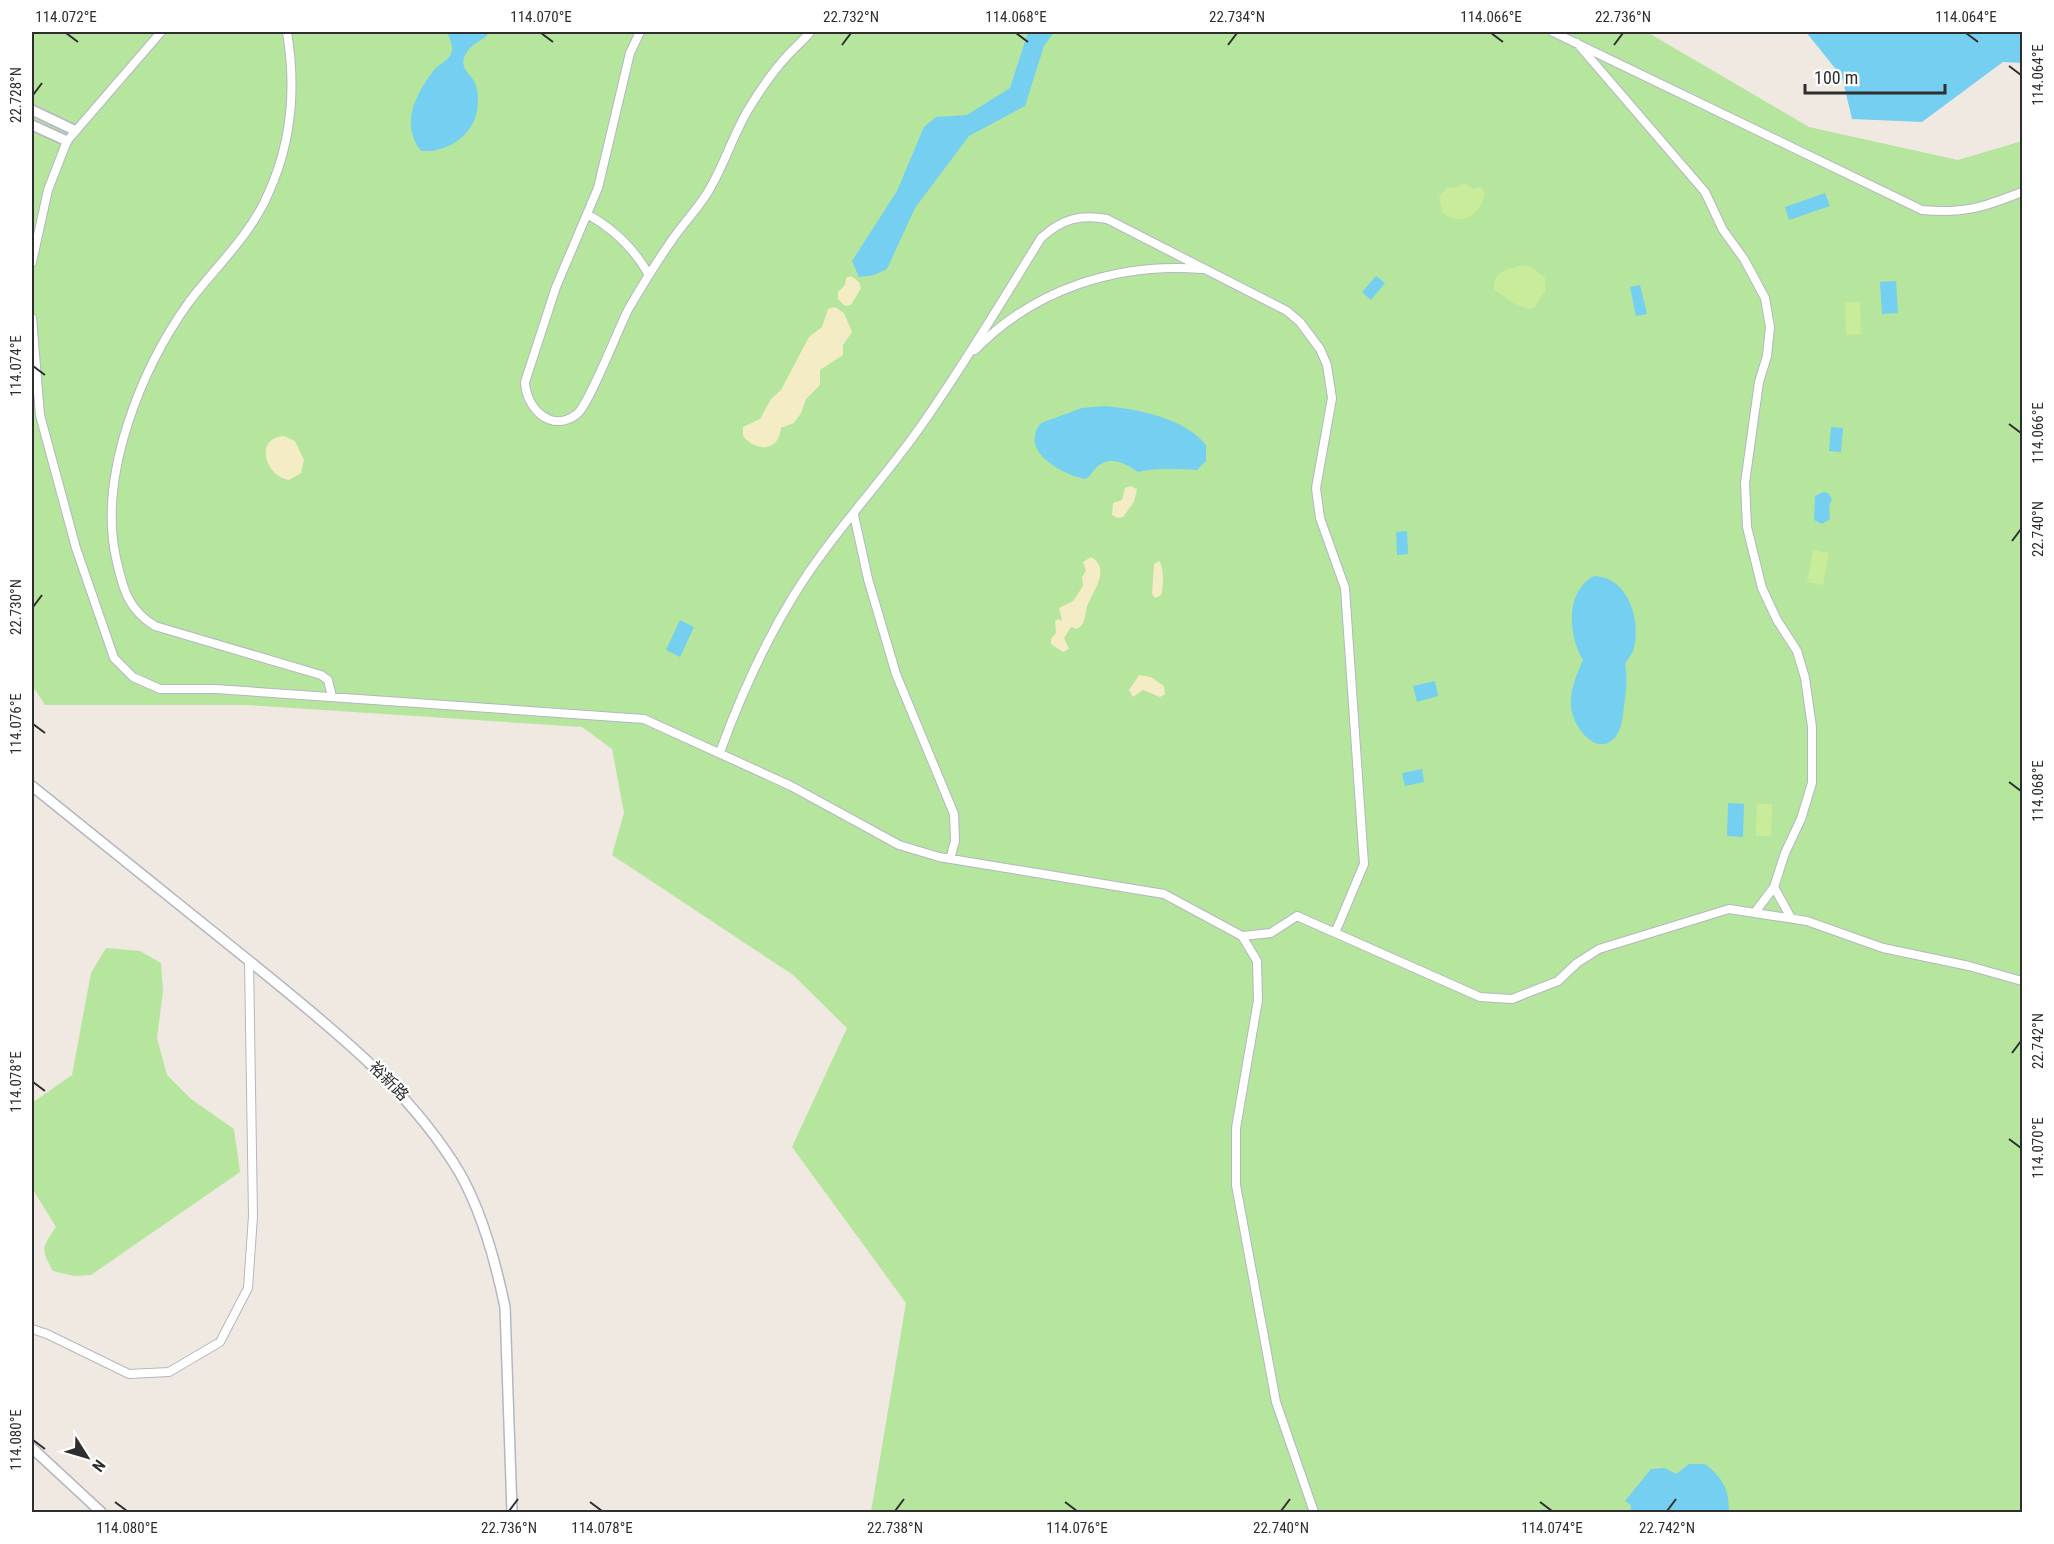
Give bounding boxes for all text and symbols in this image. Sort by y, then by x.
text: 114.072°E [35,8,97,26]
text: 114.070°E [510,8,572,26]
text: 22.732°N [823,8,879,26]
text: 114.068°E [985,8,1047,26]
text: 22.734°N [1209,8,1265,26]
text: 114.066°E [1460,8,1522,26]
text: 22.736°N [1595,8,1651,26]
text: 114.064°E [1935,8,1997,26]
text: 114.064°E [2029,44,2047,106]
scale bar [1805,57,1944,95]
text: 22.728°N [7,67,25,123]
text: 100 m [1814,67,1858,88]
text: 114.074°E [7,335,25,397]
text: 114.066°E [2029,402,2047,464]
text: 22.740°N [2029,501,2047,557]
text: 22.730°N [7,579,25,635]
text: 114.076°E [7,693,25,755]
text: 114.068°E [2029,760,2047,822]
text: 22.742°N [2029,1013,2047,1069]
text: 114.078°E [7,1051,25,1113]
street label: 裕新路 [365,1057,413,1105]
text: 114.070°E [2029,1117,2047,1179]
text: 114.080°E [7,1409,25,1471]
north arrow [57,1427,117,1487]
text: N [88,1456,109,1475]
text: 114.080°E [96,1519,158,1537]
text: 22.736°N [481,1519,537,1537]
text: 114.078°E [571,1519,633,1537]
text: 22.738°N [867,1519,923,1537]
text: 114.076°E [1046,1519,1108,1537]
text: 22.740°N [1253,1519,1309,1537]
text: 114.074°E [1521,1519,1583,1537]
text: 22.742°N [1639,1519,1695,1537]

